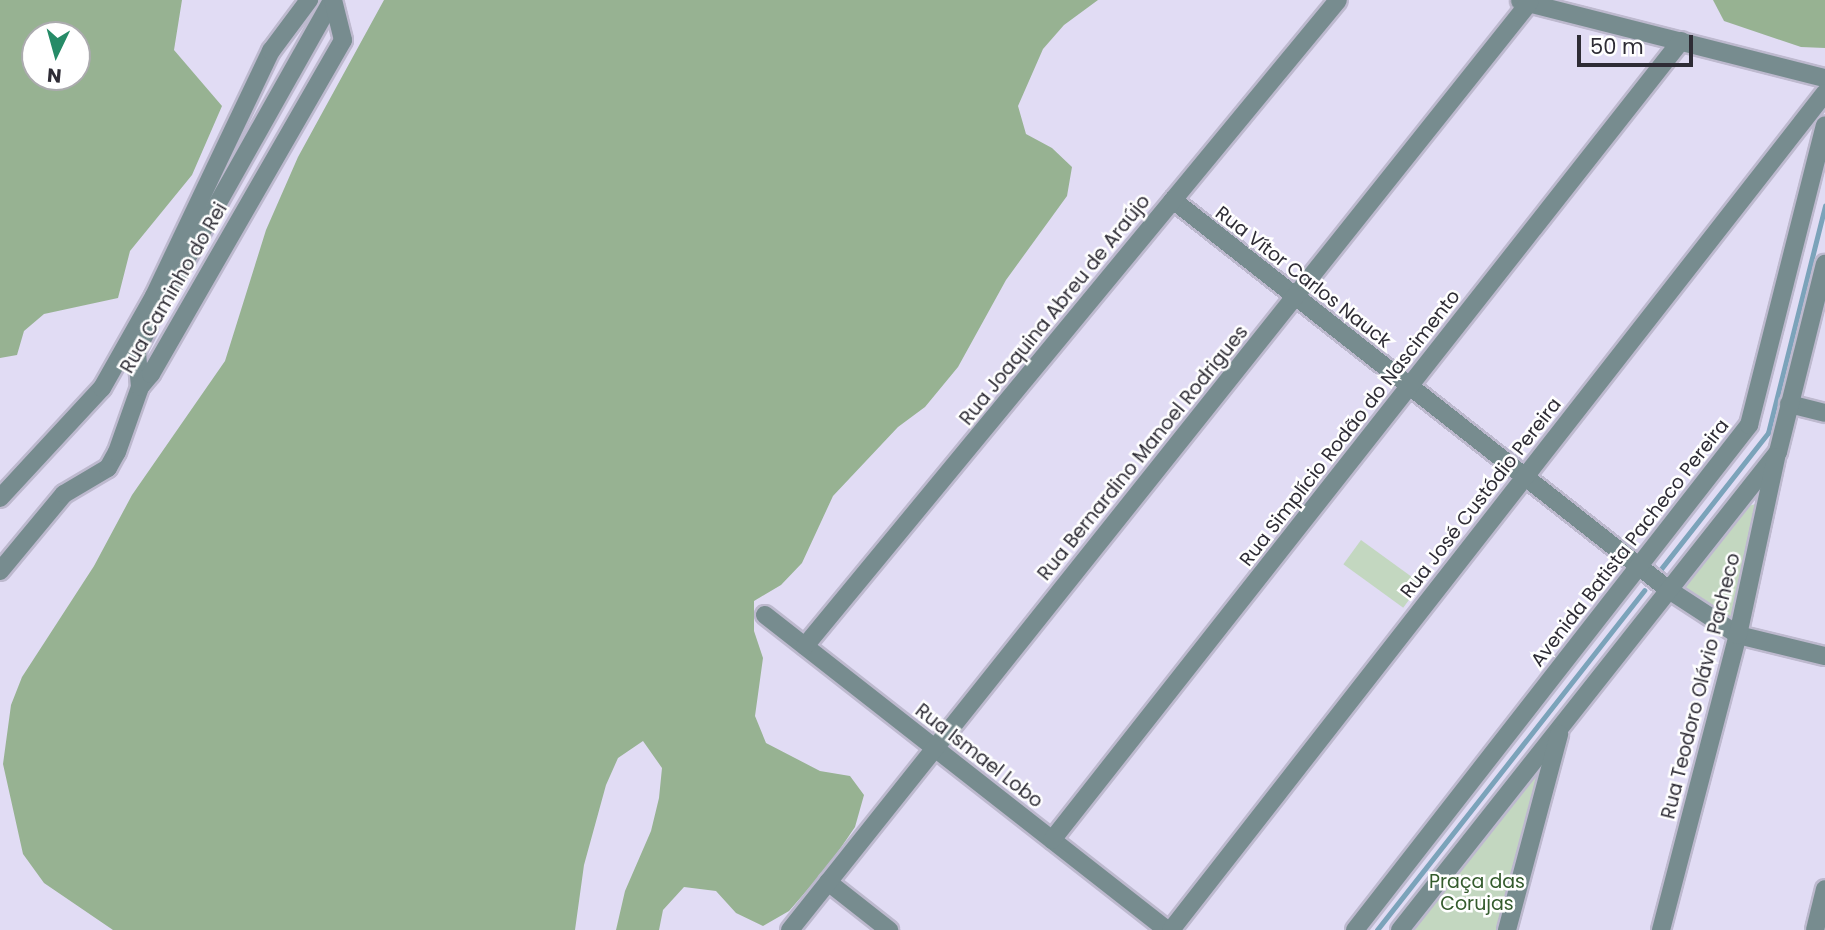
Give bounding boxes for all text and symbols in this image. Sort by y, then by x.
north arrow [21,21,91,91]
scale bar [1580,21,1696,65]
text: 50 m [1590,32,1644,61]
text: N [46,61,63,89]
street label: Rua Joaquina Abreu de Araújo [955,190,1155,430]
street label: Rua Caminho do Rei [116,199,232,377]
street label: Rua Vítor Carlos Nauck [1211,201,1395,353]
street label: Rua Simplício Rodão do Nascimento [1235,285,1465,571]
street label: Rua Bernardino Manoel Rodrigues [1033,321,1253,585]
street label: Rua José Custódio Pereira [1396,393,1566,603]
street label: Avenida Batista Pacheco Pereira [1526,415,1734,671]
street label: Rua Teodoro Olávio Pacheco [1657,551,1745,821]
street label: Rua Ismael Lobo [911,699,1047,813]
park label: Praça das Corujas [1429,871,1525,915]

